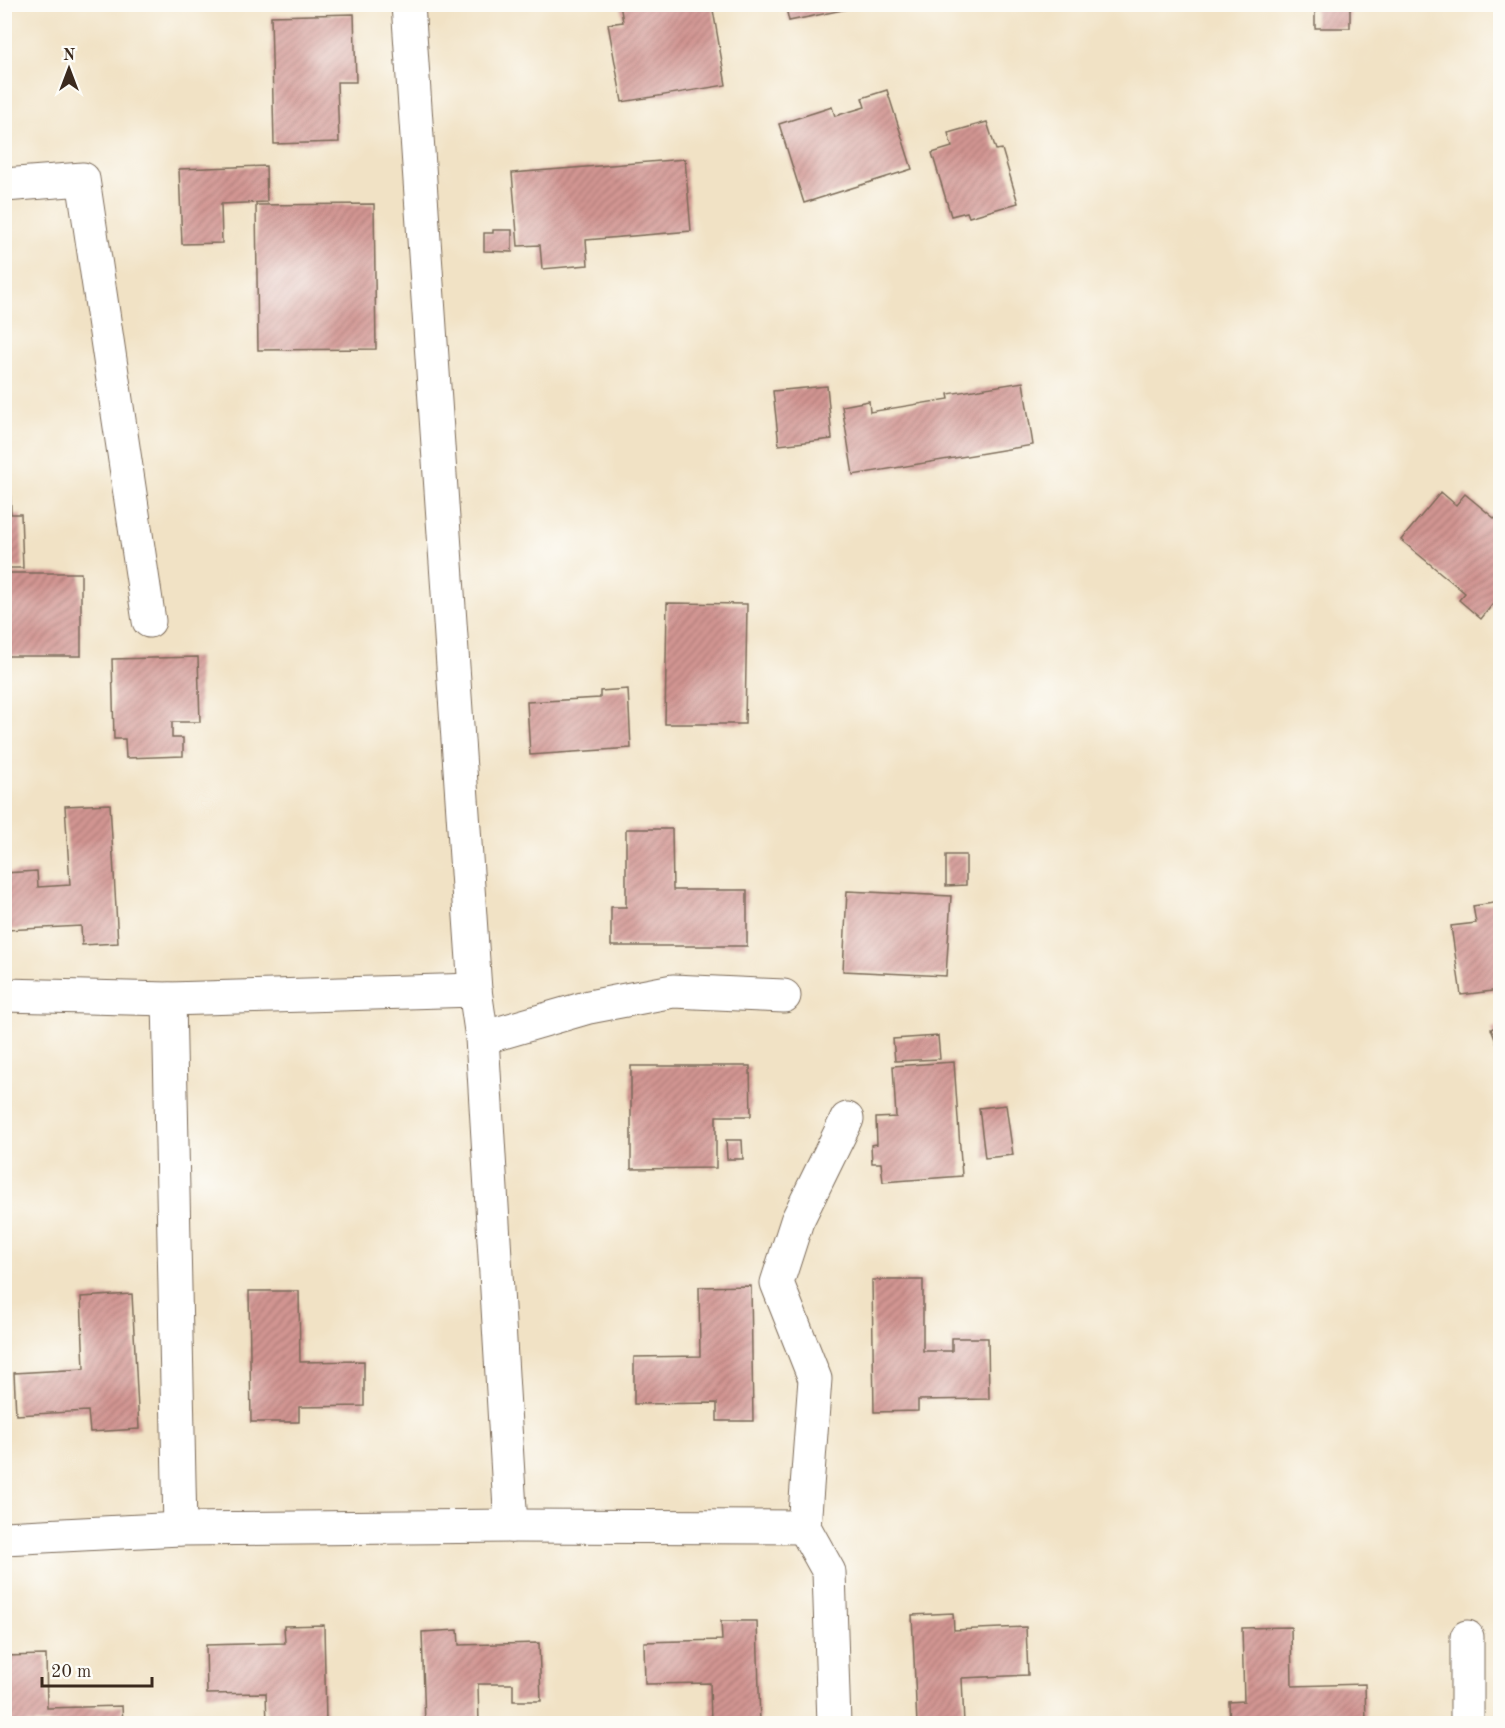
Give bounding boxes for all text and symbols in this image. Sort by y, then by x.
north arrow [39,39,99,99]
text: N [63,48,76,64]
scale bar [42,1650,152,1688]
text: 20 m [51,1663,91,1681]

